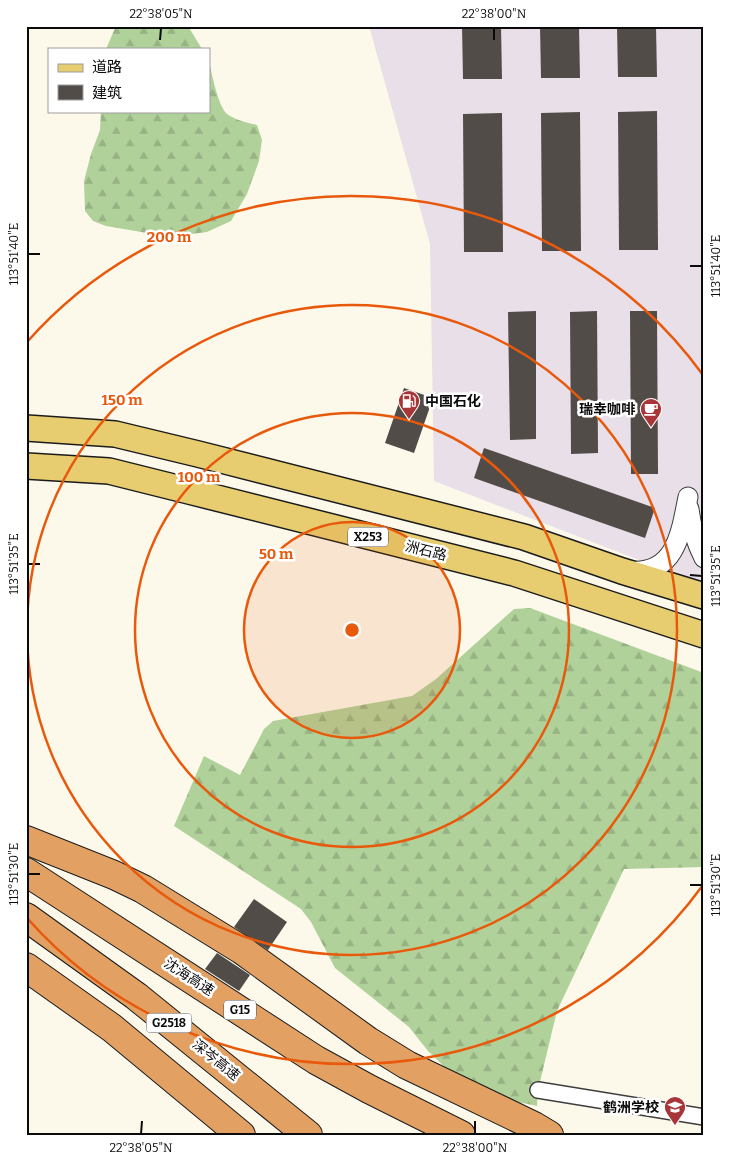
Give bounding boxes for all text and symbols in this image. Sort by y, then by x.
text: 22°38'05"N [129,7,193,21]
text: 22°38'00"N [462,7,527,21]
legend [48,48,210,112]
text: 道路 [92,58,122,76]
text: 建筑 [92,84,122,102]
text: 113°51'40"E [7,223,21,285]
text: 200 m [147,228,192,246]
text: 113°51'40"E [709,235,723,297]
fuel station icon: 中国石化 [397,389,421,420]
text: 150 m [101,391,143,409]
place label: 中国石化 [425,393,481,410]
cafe icon: 瑞幸咖啡 [639,397,663,428]
place label: 瑞幸咖啡 [579,401,636,418]
text: 100 m [178,468,221,486]
road number: X253 [348,528,388,546]
text: 113°51'35"E [7,533,21,595]
street label: 洲石路 [404,538,448,564]
text: 50 m [259,545,294,563]
text: 113°51'35"E [709,545,723,607]
centre of rings [343,621,361,639]
text: 113°51'30"E [7,843,21,905]
text: 113°51'30"E [709,854,723,916]
street label: 沈海高速 [161,955,217,999]
road number: G15 [224,1000,256,1020]
road number: G2518 [146,1014,192,1032]
street label: 深岑高速 [189,1036,243,1084]
school or university icon: 鹤洲学校 [663,1095,687,1126]
place label: 鹤洲学校 [603,1099,659,1116]
text: 22°38'05"N [109,1141,173,1155]
text: 22°38'00"N [443,1141,508,1155]

